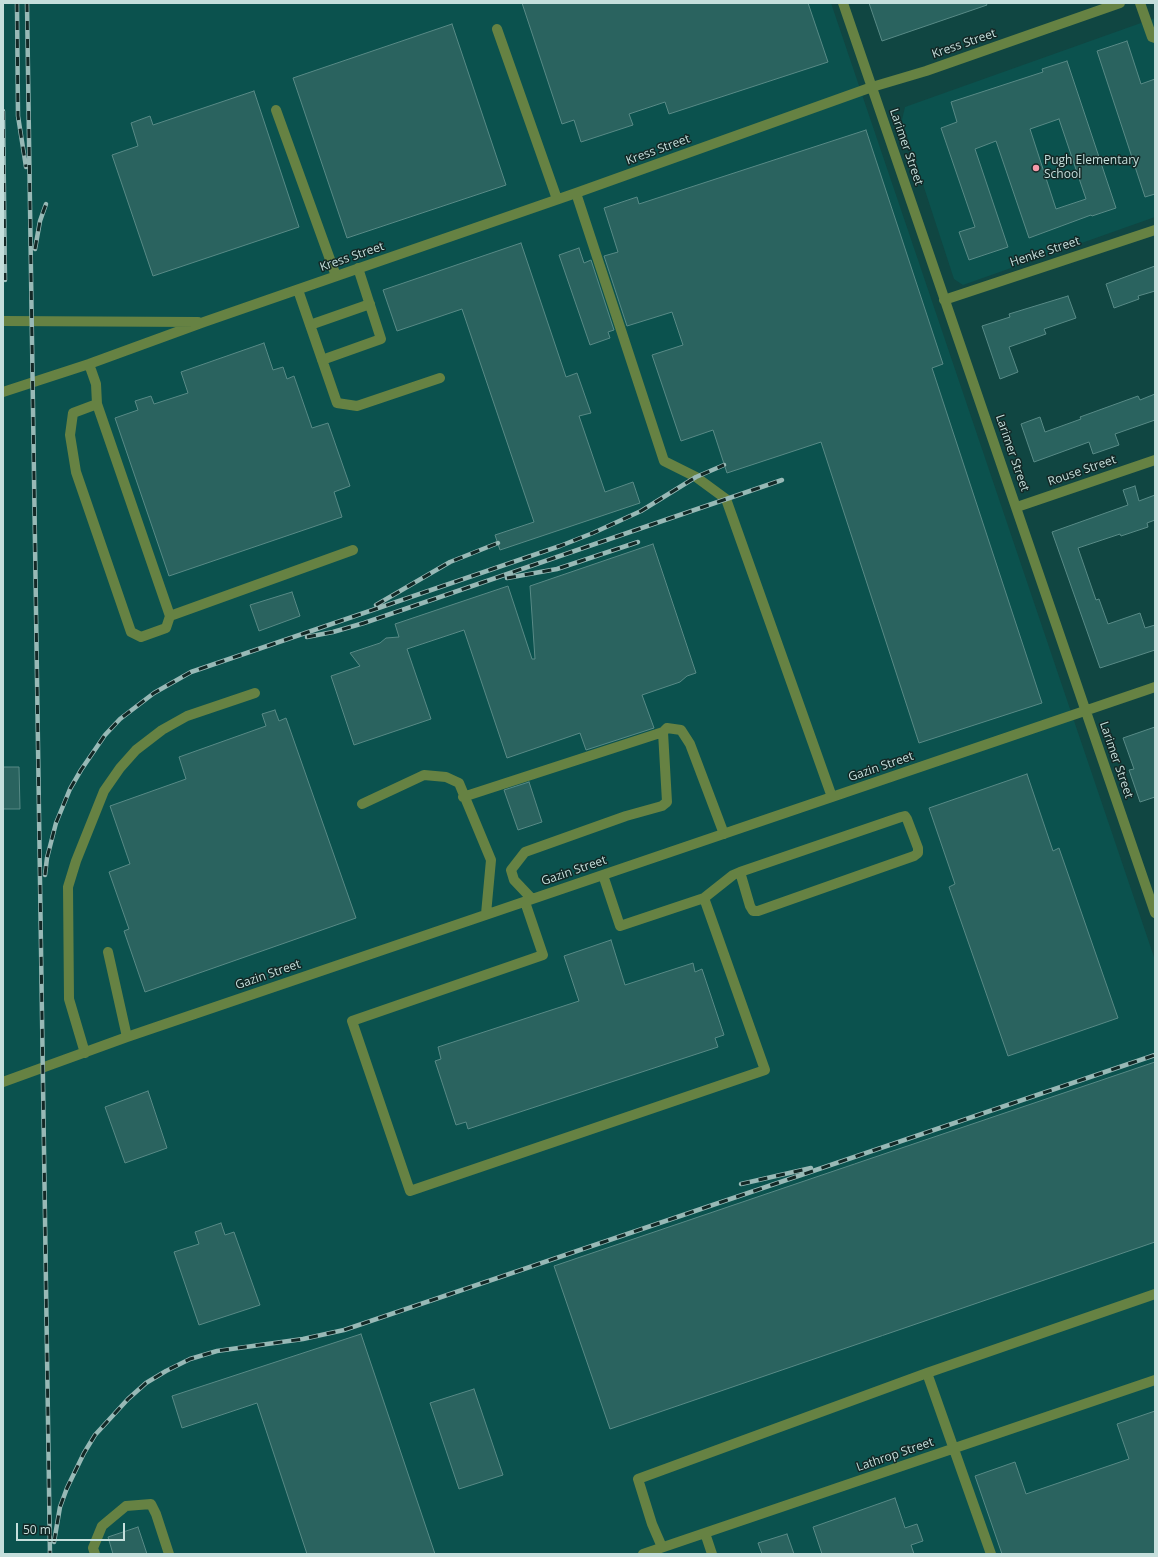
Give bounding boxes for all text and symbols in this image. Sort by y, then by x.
street label: Kress Street [930,26,998,62]
street label: Larimer Street [886,107,926,187]
street label: Kress Street [624,132,692,168]
place label: Pugh Elementary School [1044,154,1139,182]
marker: Pugh Elementary School [1031,163,1041,173]
street label: Henke Street [1008,234,1082,270]
street label: Kress Street [318,239,386,275]
street label: Larimer Street [992,413,1032,493]
street label: Rouse Street [1046,453,1118,489]
street label: Larimer Street [1096,720,1136,800]
street label: Gazin Street [846,749,916,785]
street label: Gazin Street [539,853,609,889]
street label: Gazin Street [233,957,303,993]
street label: Lathrop Street [855,1435,935,1475]
scale bar [18,1515,127,1541]
text: 50 m [23,1521,51,1538]

